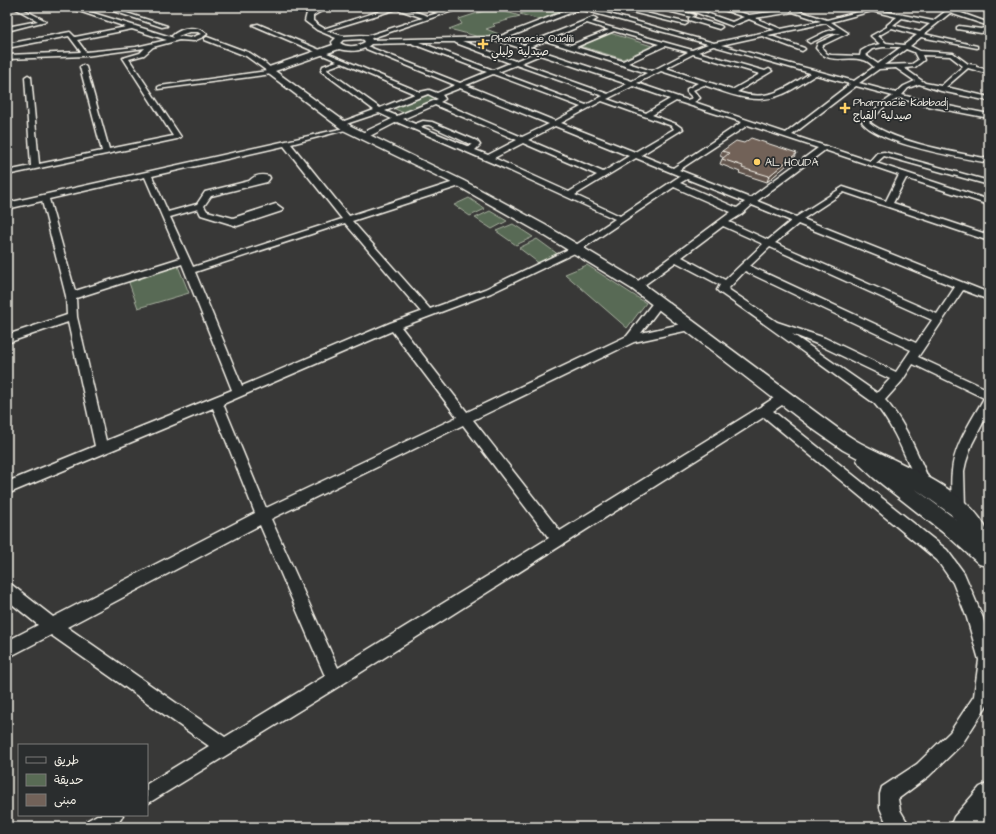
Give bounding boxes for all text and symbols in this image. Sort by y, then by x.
place label: Pharmacie Oualili صيدلية وليلي [491,31,574,62]
marker: Pharmacie Oualili صيدلية وليلي [478,39,488,49]
place label: Pharmacie Kabbadj صيدلية القباج [853,95,948,123]
marker: Pharmacie Kabbadj صيدلية القباج [840,103,850,113]
place label: AL HOUDA [765,155,818,170]
marker: AL HOUDA [752,157,762,167]
legend [18,744,148,816]
text: طريق [54,752,79,769]
text: حديقة [54,772,83,789]
text: مبنى [54,792,77,809]

